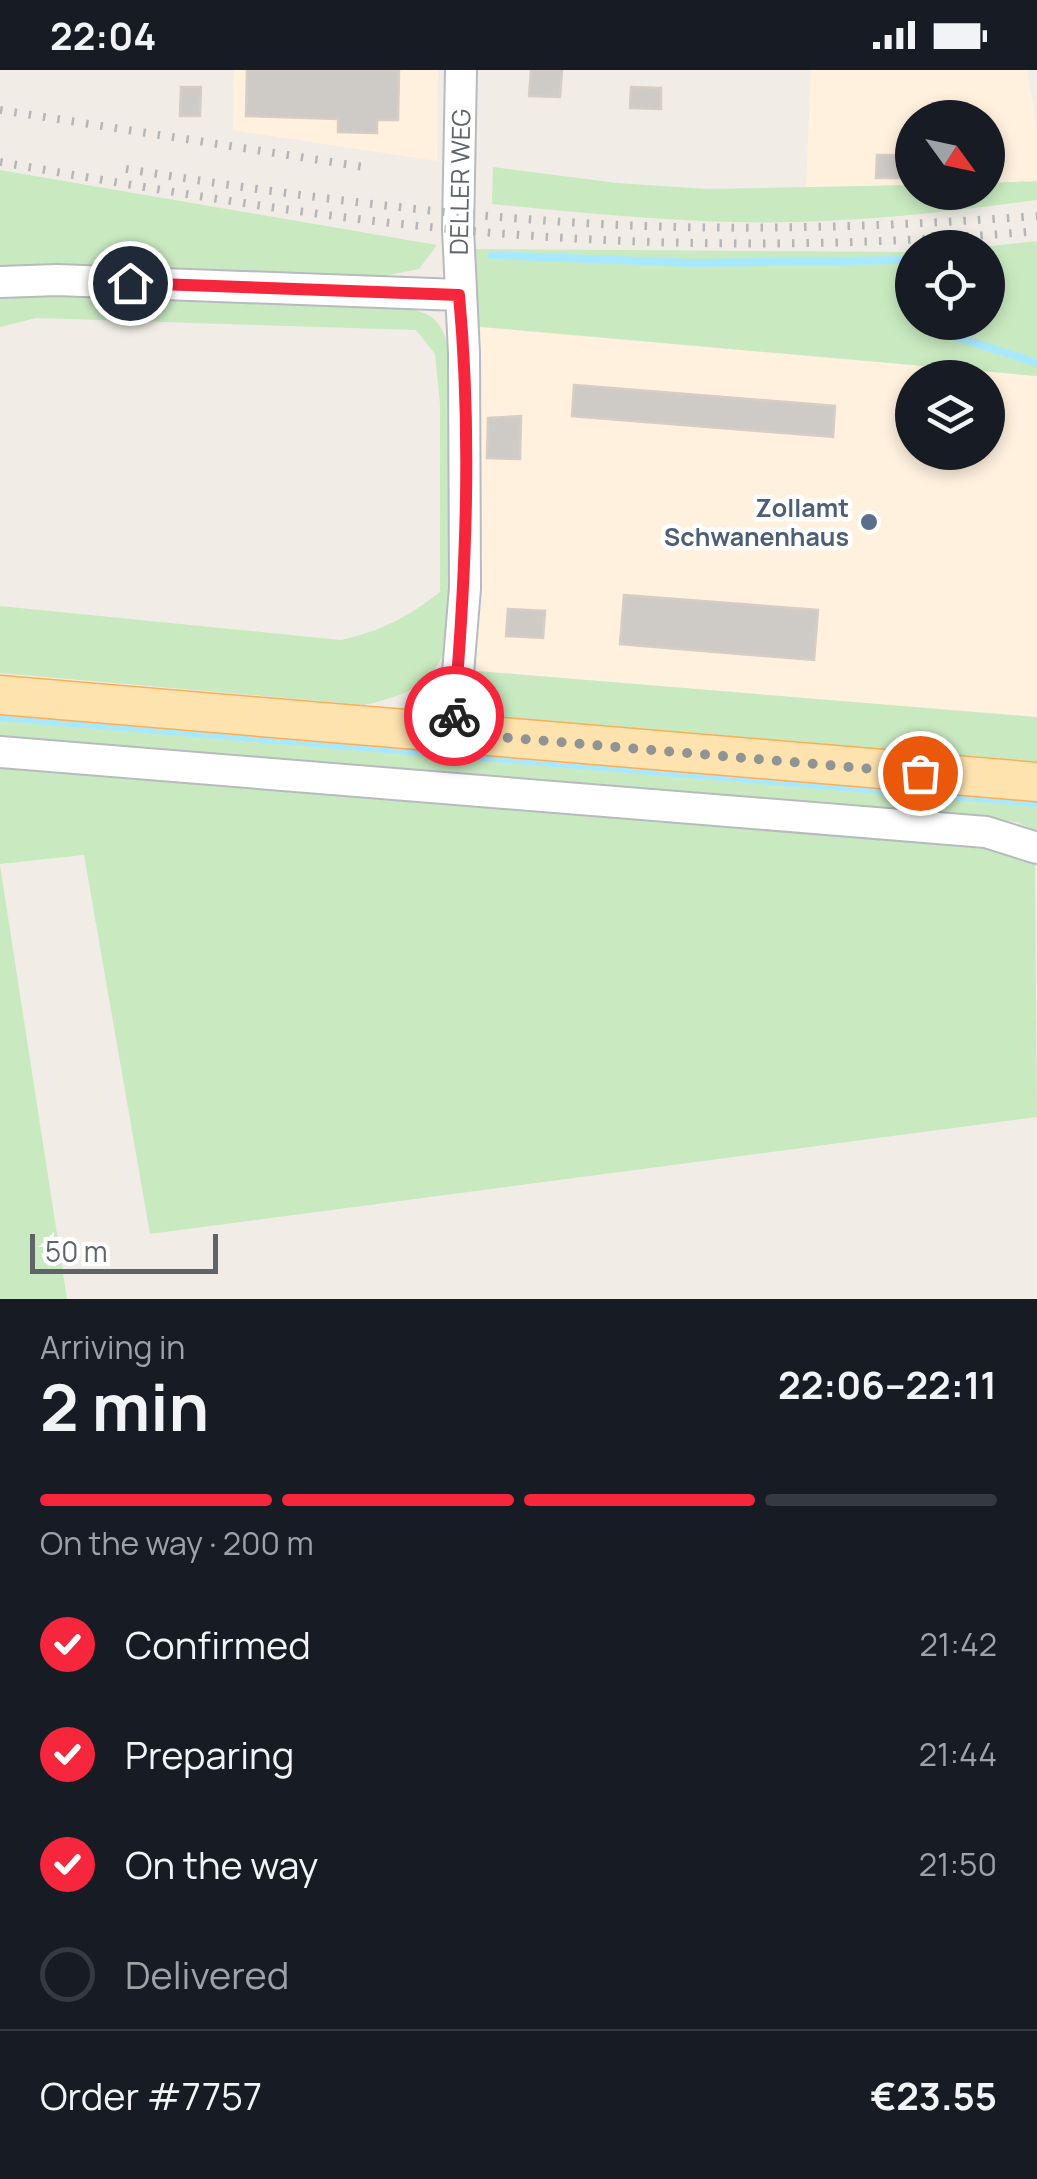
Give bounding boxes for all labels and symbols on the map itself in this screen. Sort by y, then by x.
north arrow [895,100,1005,210]
street label: DELLER WEG [441,109,478,255]
pin [88,241,173,326]
place label: Zollamt Schwanenhaus [664,490,849,554]
marker: Zollamt Schwanenhaus [858,511,880,533]
courier [404,666,504,766]
pin [878,731,963,816]
scale bar [30,1229,218,1274]

